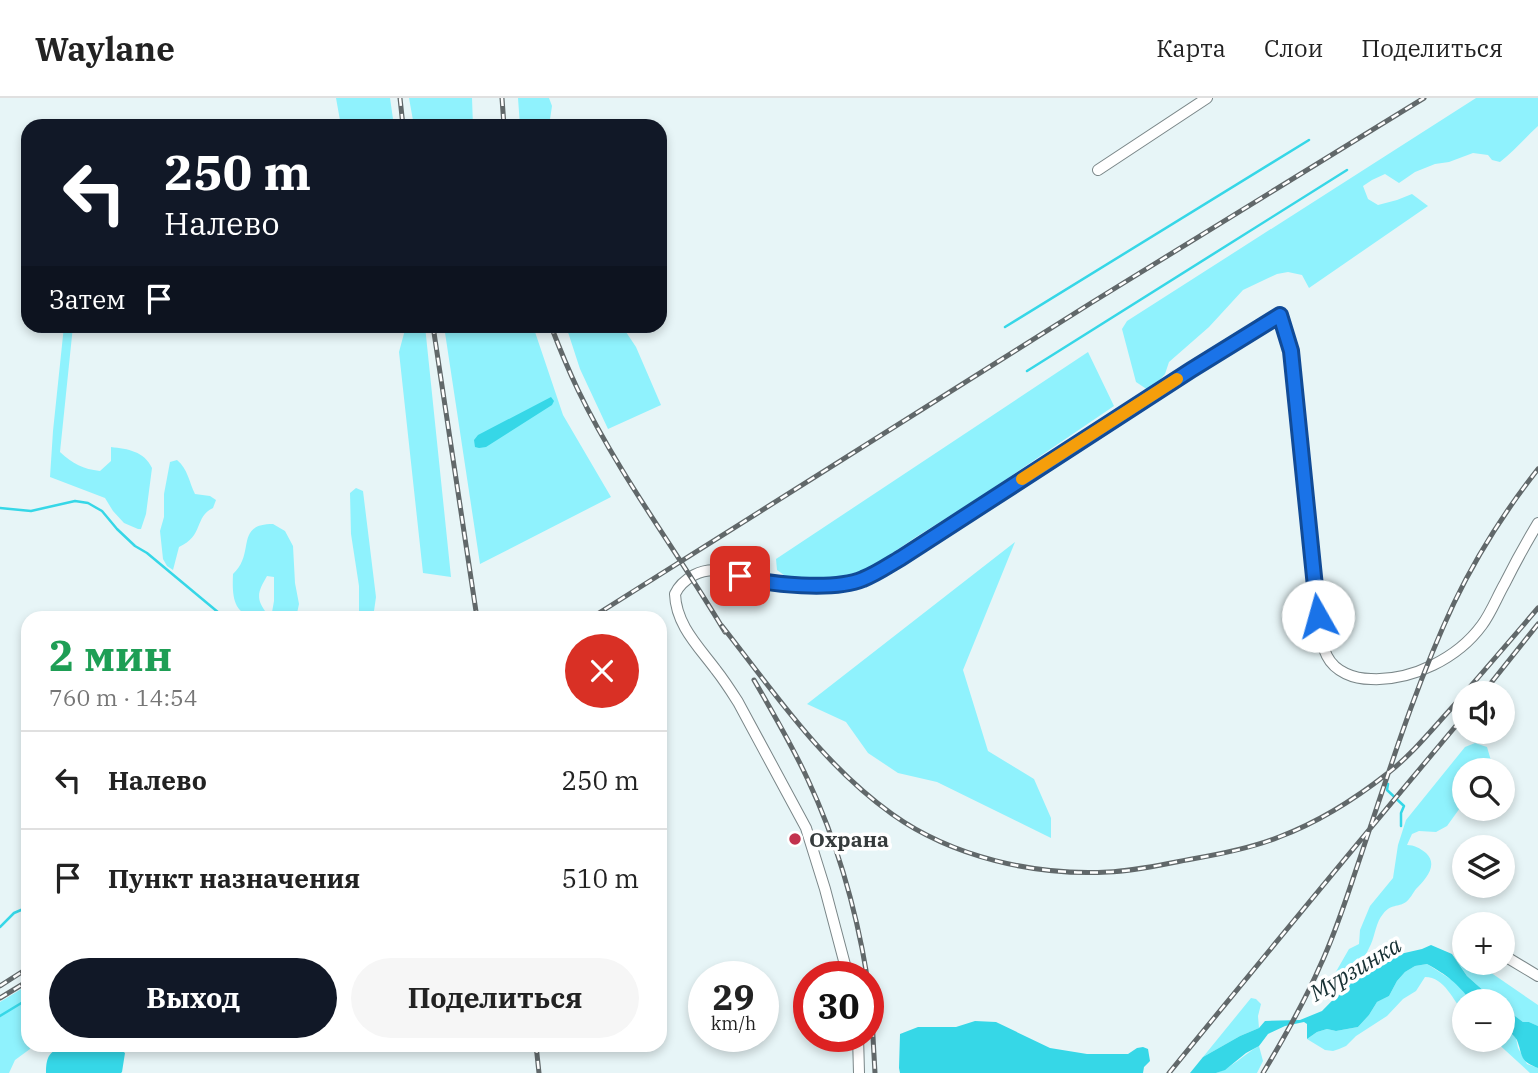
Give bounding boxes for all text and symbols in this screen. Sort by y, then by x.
text: Waylane [35,27,175,70]
text: Карта [1156,32,1226,64]
text: Слои [1264,32,1323,64]
text: Поделиться [1361,32,1503,64]
text: 250 m [164,140,311,203]
icon: left [49,147,140,238]
text: Налево [164,202,280,244]
icon: arrive [140,280,178,318]
text: Затем [49,282,126,316]
pin [710,546,770,606]
icon: arrive [721,557,759,595]
position arrow [1281,579,1355,653]
text: 2 мин [49,628,172,683]
button: close [565,634,639,708]
map controls [1452,681,1515,1052]
button: sound [1452,681,1515,744]
text: 760 m · 14:54 [49,682,198,712]
button: search [1452,758,1515,821]
icon: left [49,761,87,799]
text: Налево [108,763,207,797]
text: 250 m [561,763,639,797]
place label: Охрана [809,825,889,853]
marker: Охрана [787,831,803,847]
button: layers [1452,835,1515,898]
icon: arrive [49,859,87,897]
text: Пункт назначения [108,861,360,895]
text: 510 m [561,861,639,895]
button: + [1452,912,1515,975]
water label: Мурзинка [1303,929,1407,1008]
button: Выход [49,958,337,1038]
button: Поделиться [351,958,639,1038]
speed limit sign: 30 [793,961,884,1052]
text: 29 [712,974,755,1020]
button: − [1452,989,1515,1052]
text: km/h [711,1012,756,1035]

